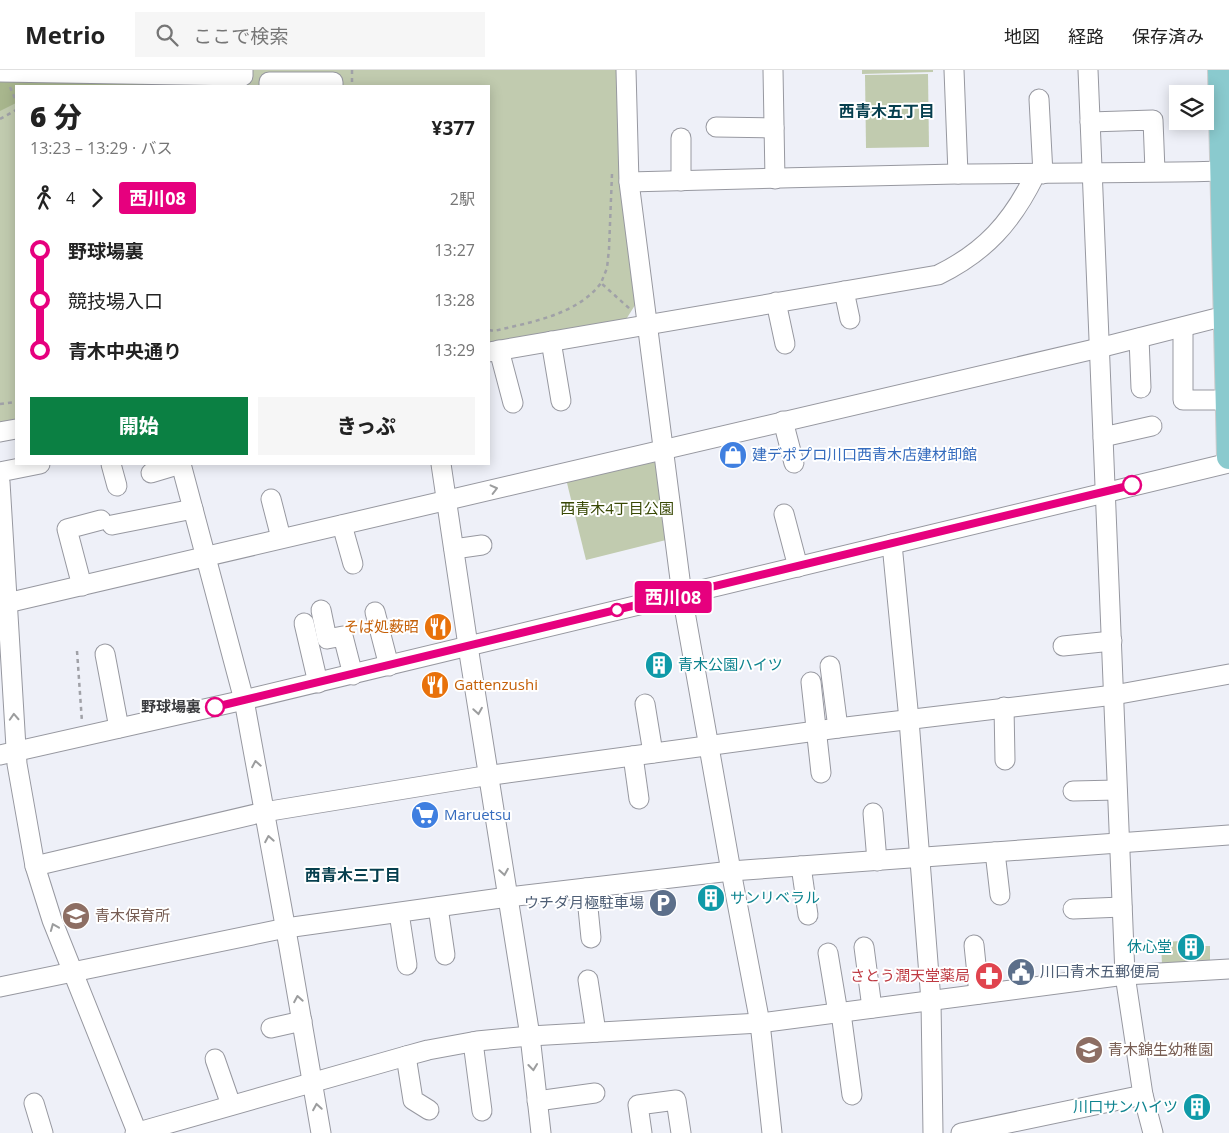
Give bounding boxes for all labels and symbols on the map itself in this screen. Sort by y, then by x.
district label: 西青木五丁目 [839,100,935,122]
shop icon: 建デポプロ川口西青木店建材卸館 [718,440,748,470]
place label: 建デポプロ川口西青木店建材卸館 [752,444,977,464]
unlabelled marker [1122,475,1142,495]
one-way arrow [490,484,499,495]
park label: 西青木4丁目公園 [560,498,674,518]
line badge: 西川08 [638,581,708,613]
unlabelled marker [610,603,624,617]
restaurant icon: そば処薮昭 [423,612,453,642]
place label: そば処薮昭 [344,616,419,636]
building icon: 青木公園ハイツ [644,650,674,680]
place label: 青木公園ハイツ [678,654,783,674]
restaurant icon: Gattenzushi [420,670,450,700]
place label: Gattenzushi [454,674,538,694]
place label: 野球場裏 [141,696,201,716]
marker: 野球場裏 [205,697,225,717]
one-way arrow [473,707,483,716]
one-way arrow [8,713,19,721]
one-way arrow [251,759,261,768]
supermarket icon: Maruetsu [410,800,440,830]
place label: Maruetsu [444,804,511,824]
one-way arrow [265,834,275,843]
district label: 西青木三丁目 [305,864,401,886]
one-way arrow [498,868,508,876]
building icon: サンリベラル [696,883,726,913]
place label: サンリベラル [730,887,820,907]
parking icon: ウチダ月極駐車場 [648,888,678,918]
place label: ウチダ月極駐車場 [524,892,644,912]
school or university icon: 青木保育所 [61,901,91,931]
place label: 青木保育所 [95,905,170,925]
one-way arrow [50,923,61,932]
building icon: 休心堂 [1176,932,1206,962]
place label: 休心堂 [1127,936,1172,956]
public building icon: 川口青木五郵便局 [1006,957,1036,987]
pharmacy icon: さとう潤天堂薬局 [974,961,1004,991]
place label: 川口青木五郵便局 [1040,961,1160,981]
place label: さとう潤天堂薬局 [850,965,970,985]
one-way arrow [294,994,304,1003]
school or university icon: 青木錦生幼稚園 [1074,1035,1104,1065]
place label: 青木錦生幼稚園 [1108,1039,1213,1059]
one-way arrow [527,1063,538,1071]
building icon: 川口サンハイツ [1182,1092,1212,1122]
place label: 川口サンハイツ [1073,1096,1178,1116]
one-way arrow [312,1103,322,1111]

